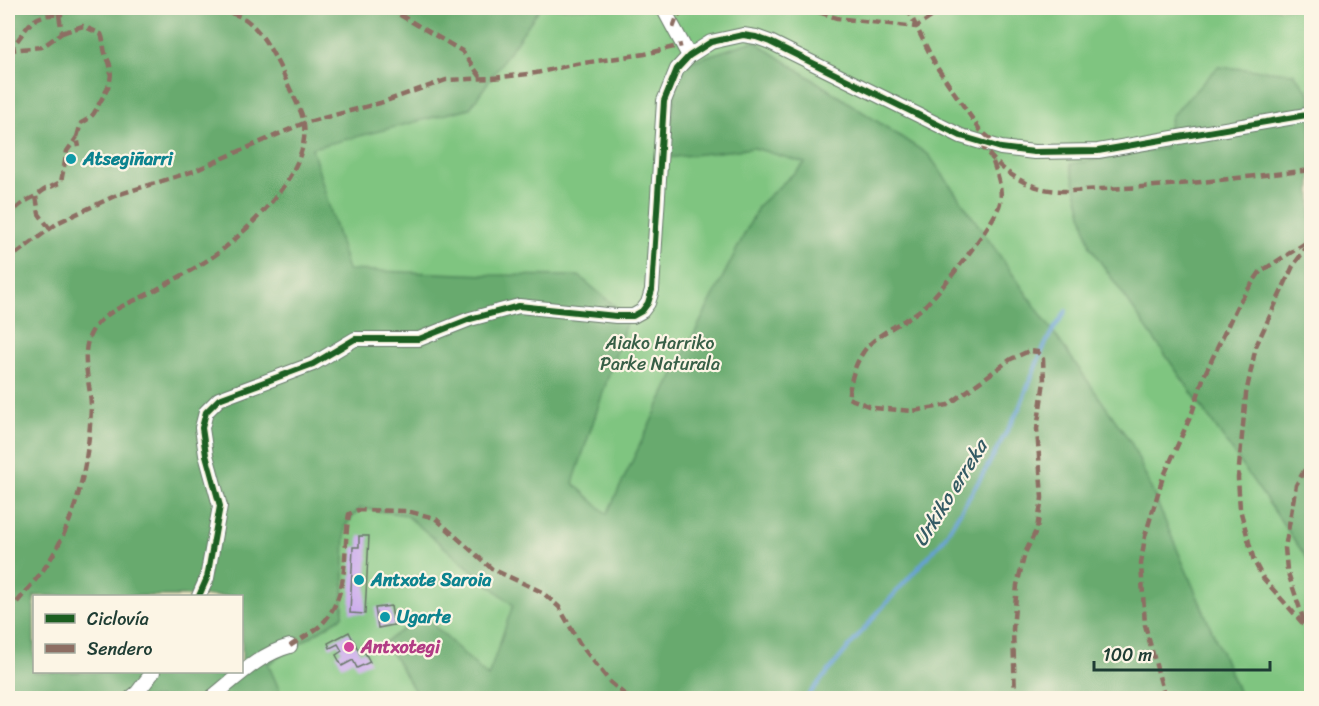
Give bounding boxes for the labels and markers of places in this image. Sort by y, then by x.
place label: Atsegiñarri [82,143,174,175]
marker: Atsegiñarri [64,152,78,166]
place label: Antxote Saroia [370,564,492,596]
marker: Antxote Saroia [352,573,366,587]
place label: Ugarte [397,601,452,633]
marker: Ugarte [378,610,392,624]
place label: Antxotegi [360,631,441,663]
marker: Antxotegi [342,640,356,654]

